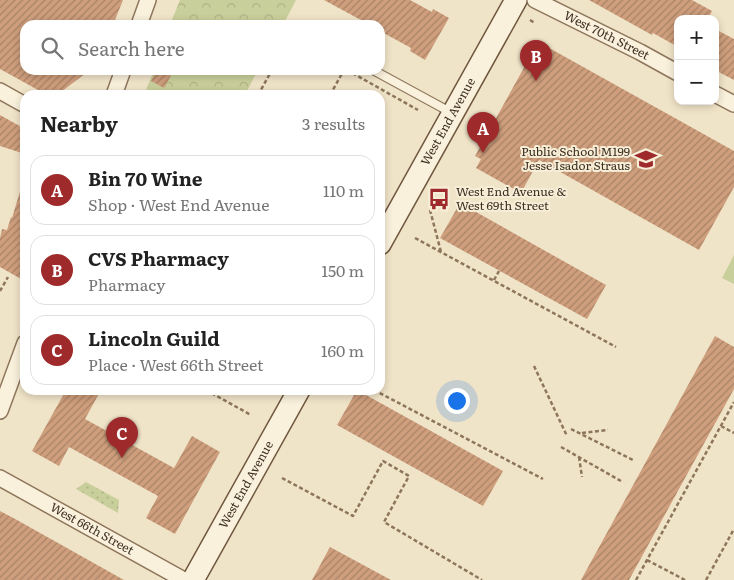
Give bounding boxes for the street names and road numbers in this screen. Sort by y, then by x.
street label: West 70th Street [561,6,653,64]
street label: West End Avenue [416,74,479,168]
street label: West End Avenue [213,437,277,532]
street label: West 66th Street [47,498,138,559]

